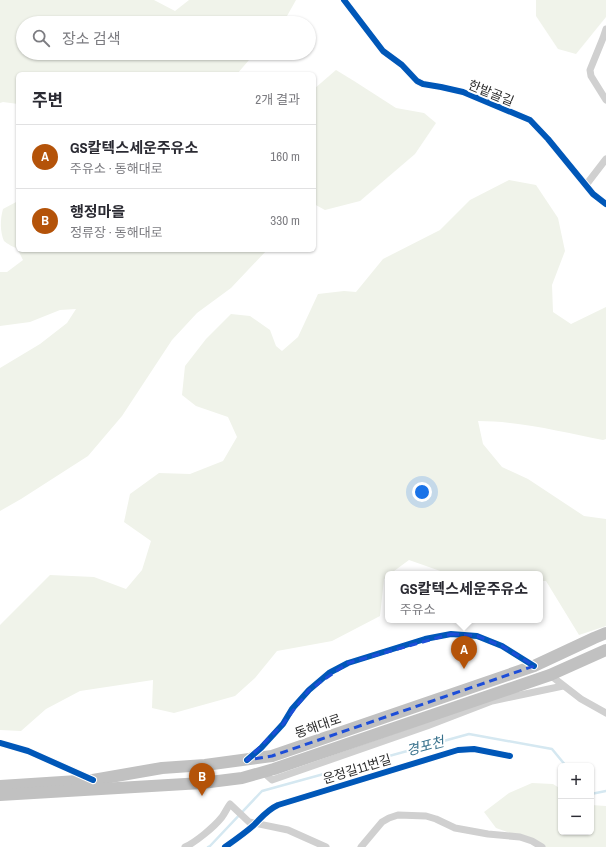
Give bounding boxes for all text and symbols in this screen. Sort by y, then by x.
search box [16,16,316,60]
icon: search [30,27,52,49]
text: 장소 검색 [62,28,121,49]
street label: 한밭골길 [466,76,516,110]
text: 주변 [32,88,63,111]
text: 2개 결과 [255,91,300,108]
text: GS칼텍스세운주유소 [70,137,198,158]
text: A [41,148,49,165]
text: 160 m [270,148,300,165]
text: 주유소 · 동해대로 [70,160,163,177]
text: 행정마을 [70,201,125,222]
text: B [41,212,49,229]
text: 330 m [270,212,300,229]
text: 정류장 · 동해대로 [70,224,163,241]
your location [412,482,432,502]
popup [385,571,543,623]
text: GS칼텍스세운주유소 [400,578,528,599]
text: 주유소 [400,601,436,618]
pin: A [451,636,477,669]
street label: 동해대로 [293,710,343,742]
water label: 경포천 [404,732,447,760]
street label: 운정길11번길 [321,751,393,787]
pin: B [189,763,215,796]
map controls [558,763,594,835]
button: + [558,763,594,799]
button: − [558,799,594,835]

